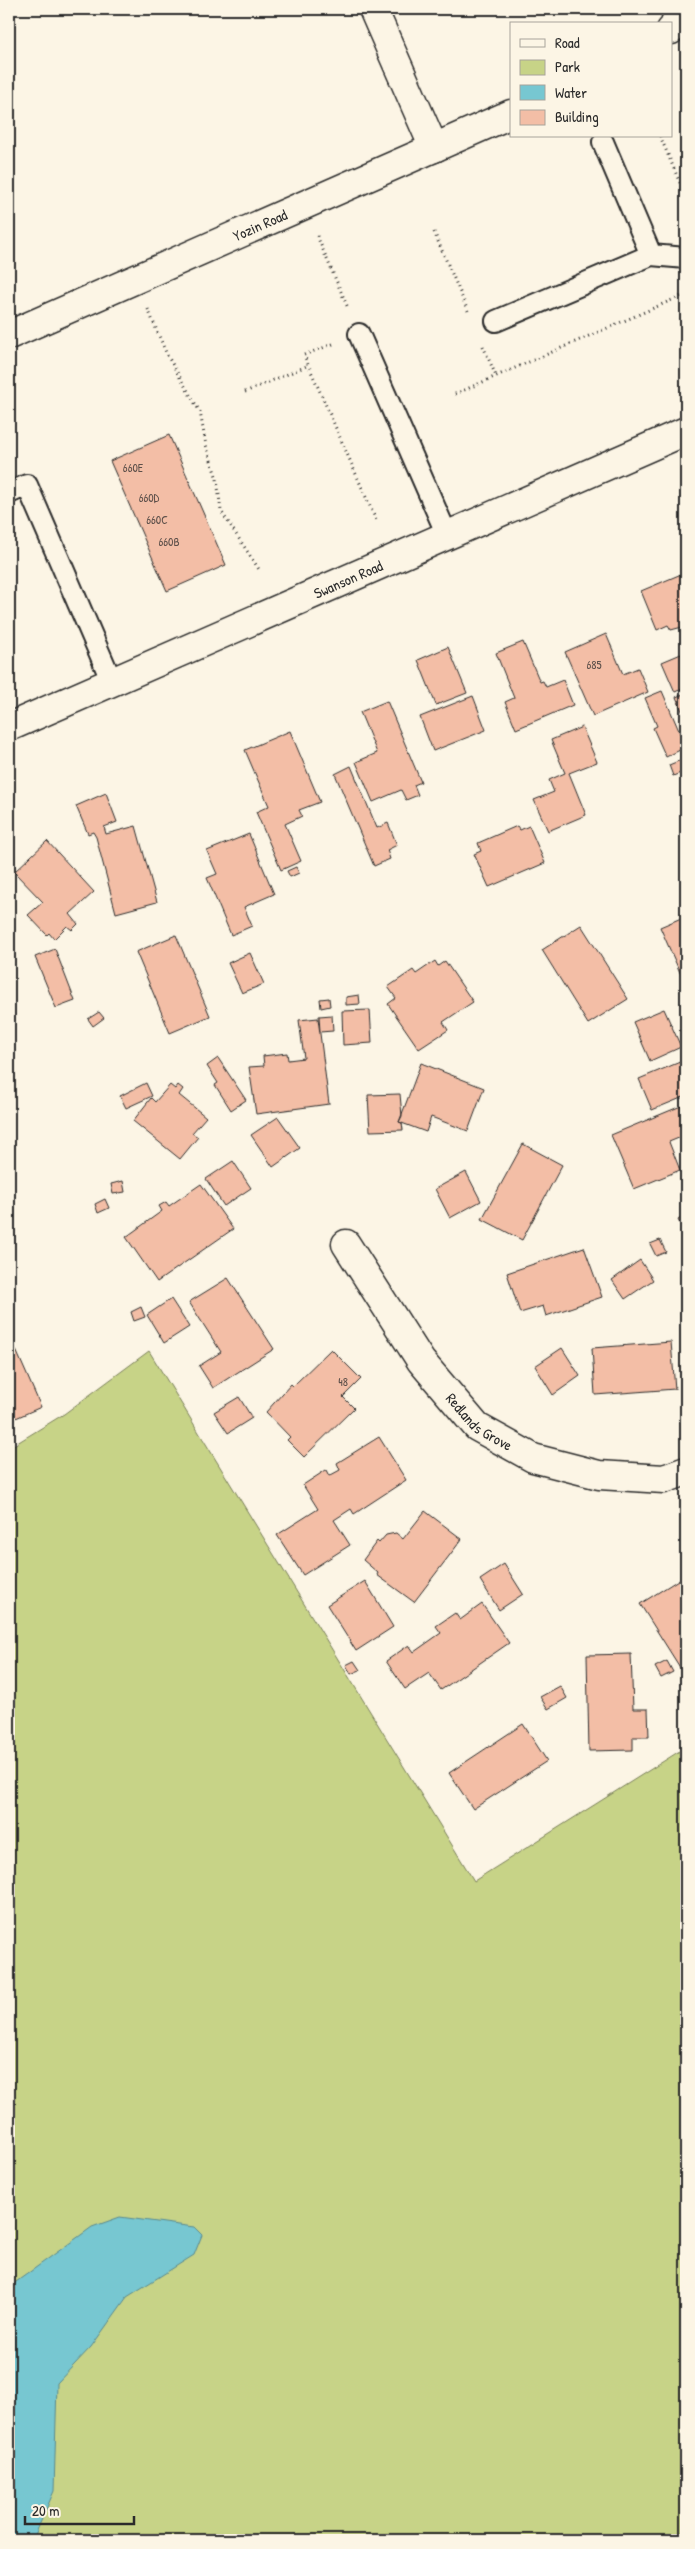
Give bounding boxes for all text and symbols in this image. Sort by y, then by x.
legend [510,22,672,138]
text: Road [555,32,580,53]
text: Park [555,56,580,77]
text: Water [555,82,587,103]
text: Building [555,106,599,127]
street label: Yozin Road [229,203,290,246]
house number: 660E [123,459,144,476]
house number: 660D [139,489,160,506]
house number: 660C [146,511,168,528]
house number: 660B [158,533,180,550]
street label: Swanson Road [310,554,386,603]
house number: 685 [586,656,602,673]
house number: 48 [338,1373,348,1390]
street label: Redlands Grove [442,1388,516,1455]
scale bar [25,2494,134,2526]
text: 20 m [32,2500,59,2521]

